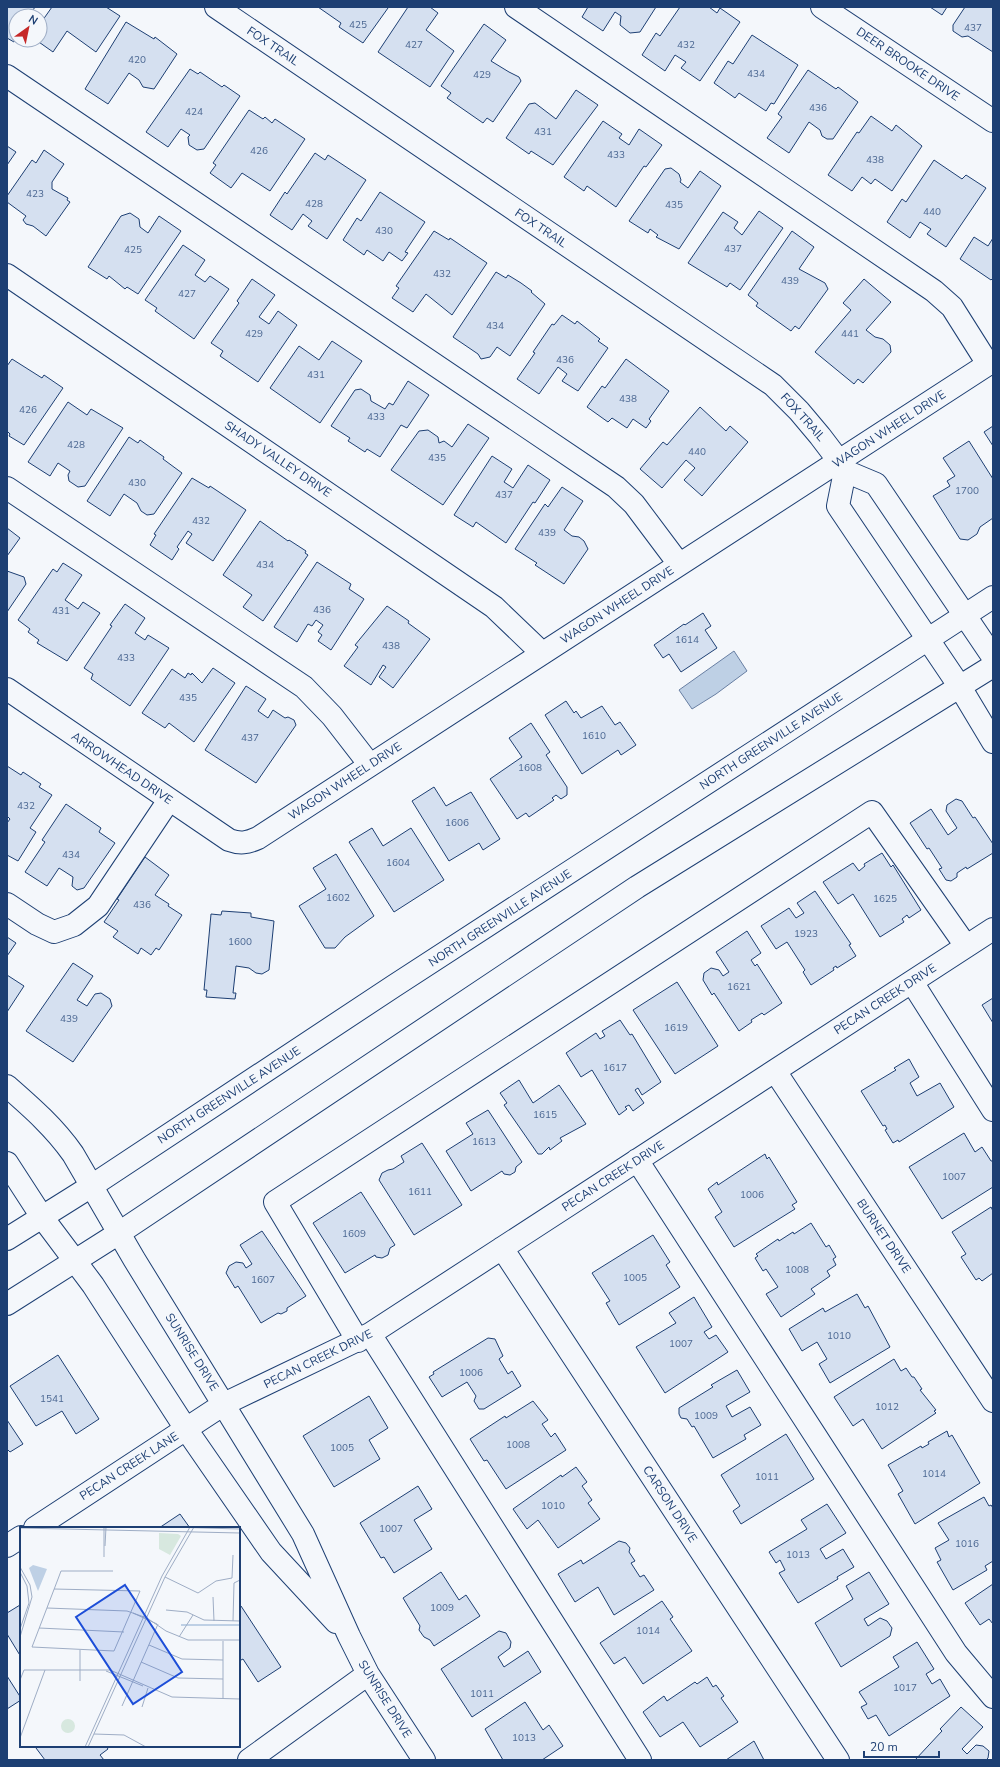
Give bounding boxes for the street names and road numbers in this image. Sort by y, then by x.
street label: FOX TRAIL [244,23,303,70]
street label: DEER BROOKE DRIVE [853,23,963,105]
street label: FOX TRAIL [512,205,571,252]
street label: WAGON WHEEL DRIVE [829,386,949,472]
street label: FOX TRAIL [777,389,829,445]
street label: SHADY VALLEY DRIVE [221,417,335,501]
street label: WAGON WHEEL DRIVE [557,562,677,648]
street label: NORTH GREENVILLE AVENUE [696,689,846,793]
street label: ARROWHEAD DRIVE [68,728,176,808]
street label: WAGON WHEEL DRIVE [285,738,405,824]
street label: NORTH GREENVILLE AVENUE [425,866,575,970]
street label: PECAN CREEK DRIVE [831,960,939,1038]
street label: NORTH GREENVILLE AVENUE [154,1043,304,1147]
street label: PECAN CREEK DRIVE [559,1137,667,1215]
street label: BURNET DRIVE [853,1196,915,1276]
street label: SUNRISE DRIVE [162,1310,222,1394]
street label: PECAN CREEK DRIVE [261,1326,375,1392]
street label: PECAN CREEK LANE [77,1428,181,1504]
street label: CARSON DRIVE [639,1463,701,1545]
street label: SUNRISE DRIVE [355,1657,415,1741]

